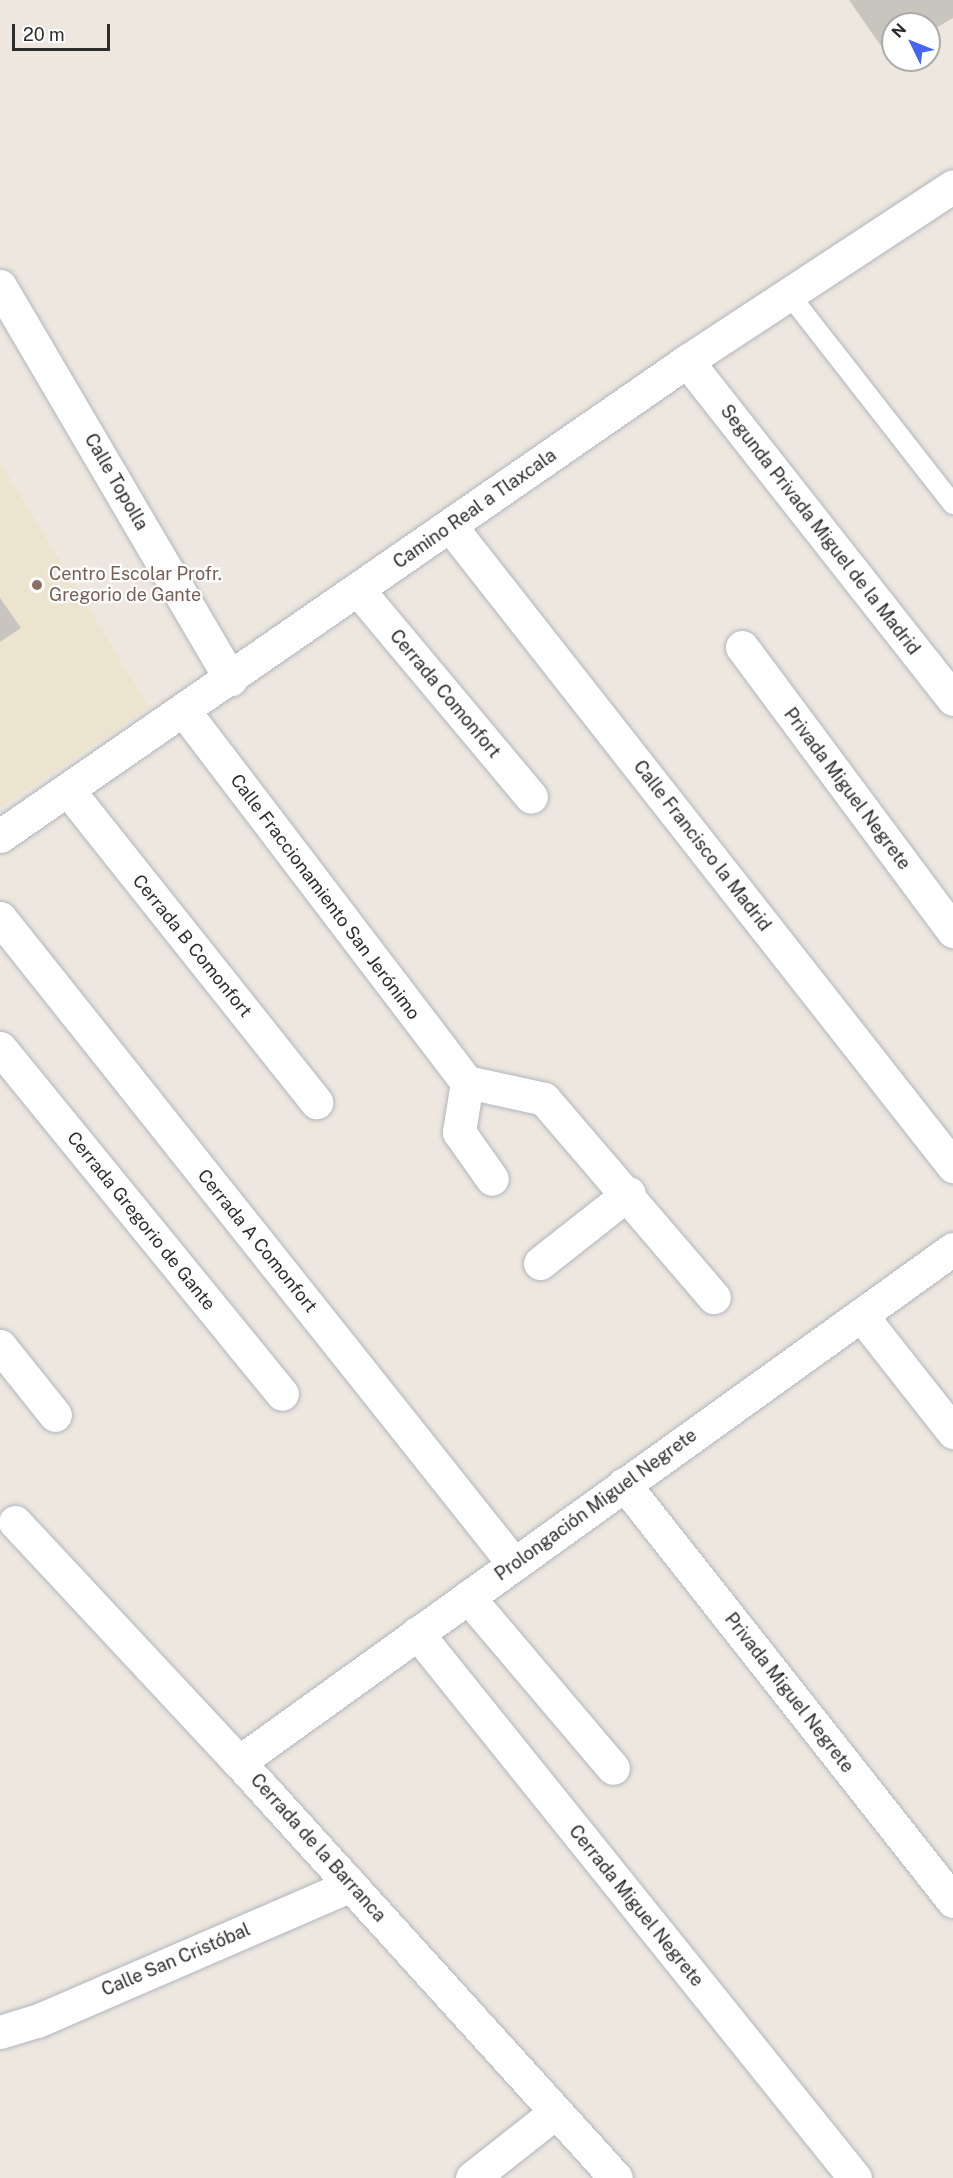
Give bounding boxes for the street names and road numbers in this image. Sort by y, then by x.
street label: Segunda Privada Miguel de la Madrid [716,401,924,659]
street label: Calle Topolla [80,430,152,534]
street label: Camino Real a Tlaxcala [389,445,561,573]
street label: Cerrada Comonfort [385,626,505,762]
street label: Privada Miguel Negrete [779,704,915,874]
street label: Calle Francisco la Madrid [629,756,775,936]
street label: Calle Fraccionamiento San Jerónimo [226,770,424,1024]
street label: Cerrada B Comonfort [128,870,256,1022]
street label: Cerrada Gregorio de Gante [62,1127,220,1315]
street label: Cerrada A Comonfort [193,1165,321,1317]
street label: Prolongación Miguel Negrete [491,1424,701,1586]
street label: Privada Miguel Negrete [720,1609,858,1777]
street label: Cerrada de la Barranca [246,1769,390,1927]
street label: Cerrada Miguel Negrete [564,1821,708,1991]
street label: Calle San Cristóbal [98,1919,254,2001]

